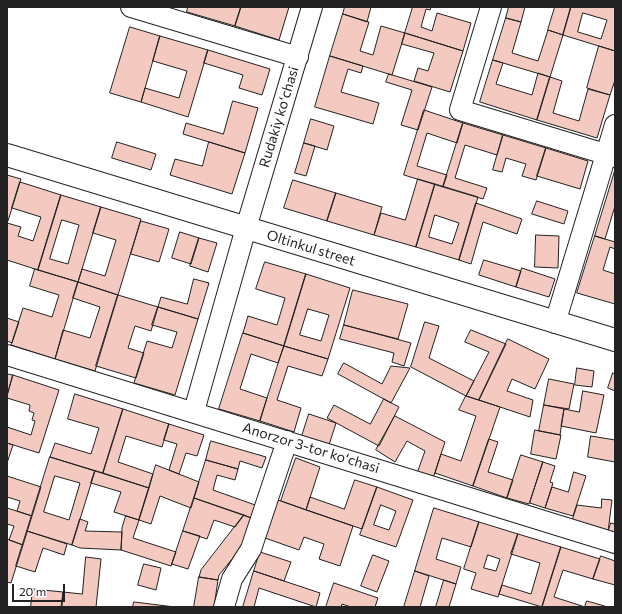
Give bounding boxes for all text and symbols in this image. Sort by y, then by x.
street label: Rudakiy koʻchasi [256,64,302,170]
street label: Oltinkul street [265,227,357,269]
street label: Anorzor 3-tor koʻchasi [240,419,382,477]
scale bar [14,576,67,602]
text: 20 m [19,584,46,598]

